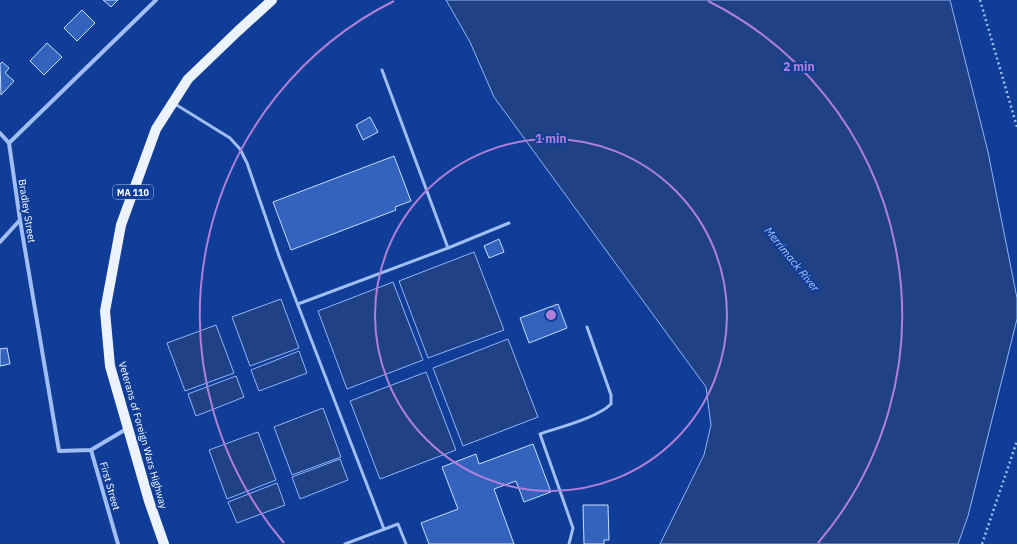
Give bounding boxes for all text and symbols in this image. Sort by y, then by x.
text: 2 min [783,59,815,74]
text: 1 min [535,131,567,146]
street label: Bradley Street [16,178,39,244]
road number: MA 110 [113,185,153,199]
water label: Merrimack River [762,224,823,295]
centre of rings [544,308,558,322]
street label: Veterans of Foreign Wars Highway [116,360,170,510]
street label: First Street [97,460,123,512]

